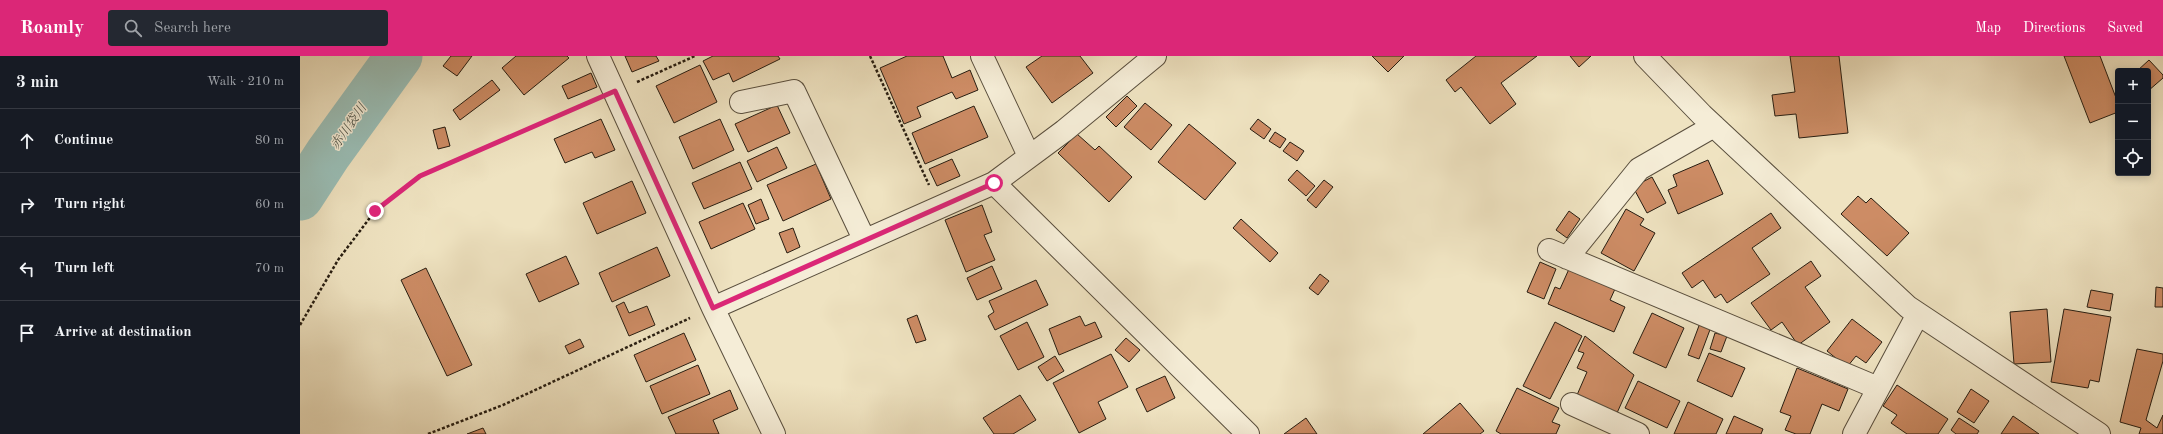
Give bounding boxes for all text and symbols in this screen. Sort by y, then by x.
search box [108,10,388,46]
icon: search [122,17,144,39]
text: Roamly [20,19,84,38]
text: Search here [154,21,231,36]
text: Map [1975,21,2001,35]
text: Directions [2023,21,2085,35]
text: Saved [2107,21,2143,35]
map controls [2115,68,2151,176]
button: + [2115,68,2151,104]
text: 3 min [16,74,59,91]
text: Walk · 210 m [207,75,284,88]
water label: 赤川袋川 [328,100,370,152]
button: − [2115,104,2151,140]
icon: ahead [16,130,38,152]
text: Continue [54,133,113,148]
text: 80 m [255,134,284,147]
button: locate [2115,140,2151,176]
route start [985,174,1003,192]
icon: right [16,194,38,216]
text: Turn right [54,197,125,212]
text: 60 m [255,198,284,211]
route end [366,202,384,220]
icon: left [16,258,38,280]
text: Turn left [54,261,114,276]
text: 70 m [255,262,284,275]
icon: arrive [16,322,38,344]
text: Arrive at destination [54,325,192,340]

